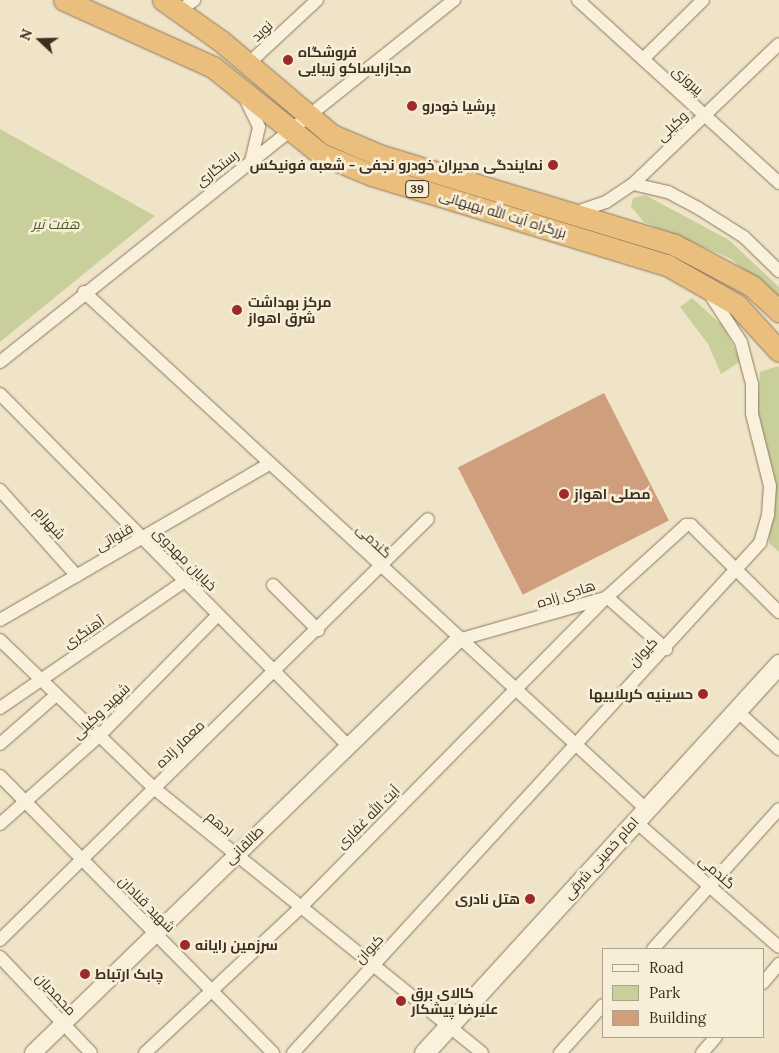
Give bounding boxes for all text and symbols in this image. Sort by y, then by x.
north arrow [15,15,65,65]
street label: نوید [248,17,276,45]
text: N [16,26,36,43]
place label: فروشگاه مجازایساکو زیبایی [298,44,412,76]
marker: فروشگاه مجازایساکو زیبایی [282,54,294,66]
street label: پیروزی [669,62,707,98]
place label: پرشيا خودرو [422,98,496,114]
marker: پرشيا خودرو [406,100,418,112]
street label: وکیلی [653,107,691,145]
street label: رستگاری [192,146,242,190]
place label: نمایندگی مدیران خودرو نجفی - شعبه فونیکس [250,157,543,173]
marker: نمایندگی مدیران خودرو نجفی - شعبه فونیکس [547,159,559,171]
road number: 39 [404,180,430,198]
street label: بزرگراه آیت الله بهبهانی [437,187,569,241]
park label: هفت تیر [32,216,80,232]
place label: مرکز بهداشت شرق اهواز [248,294,331,326]
marker: مرکز بهداشت شرق اهواز [230,303,244,317]
place label: مصلی اهواز [574,486,650,502]
marker: مصلی اهواز [558,488,570,500]
street label: شهرام [31,503,69,543]
street label: قنواتی [92,520,136,554]
street label: گندمی [353,520,395,562]
street label: خیابان مهدوی [150,524,220,594]
street label: هادی زاده [535,577,597,611]
street label: آهنگری [60,612,108,652]
street label: کیوان [625,634,661,670]
street label: شهید وکیلی [69,680,133,742]
place label: حسینیه کربلاییها [589,686,693,702]
marker: حسینیه کربلاییها [697,688,709,700]
street label: معمار زاده [152,717,208,771]
street label: آیت الله غفاری [333,782,403,852]
street label: ادهم [203,808,237,840]
street label: امام خمینی شرقی [560,814,642,902]
street label: طالقانی [221,822,267,868]
street label: گندمی [695,852,739,892]
street label: شهید قنادان [115,872,179,936]
place label: هتل نادری [455,891,520,907]
marker: هتل نادری [524,893,536,905]
street label: کیوان [351,931,387,967]
place label: سرزمین رایانه [195,937,278,953]
marker: سرزمین رایانه [179,939,191,951]
legend [602,948,764,1038]
text: Road [649,958,684,977]
place label: چابک ارتباط [95,966,163,982]
marker: چابک ارتباط [79,968,91,980]
street label: محمدیان [32,969,80,1019]
text: Park [649,983,680,1002]
place label: کالای برق علیرضا پیشکار [411,985,498,1018]
marker: کالای برق علیرضا پیشکار [395,995,407,1007]
text: Building [649,1008,706,1027]

